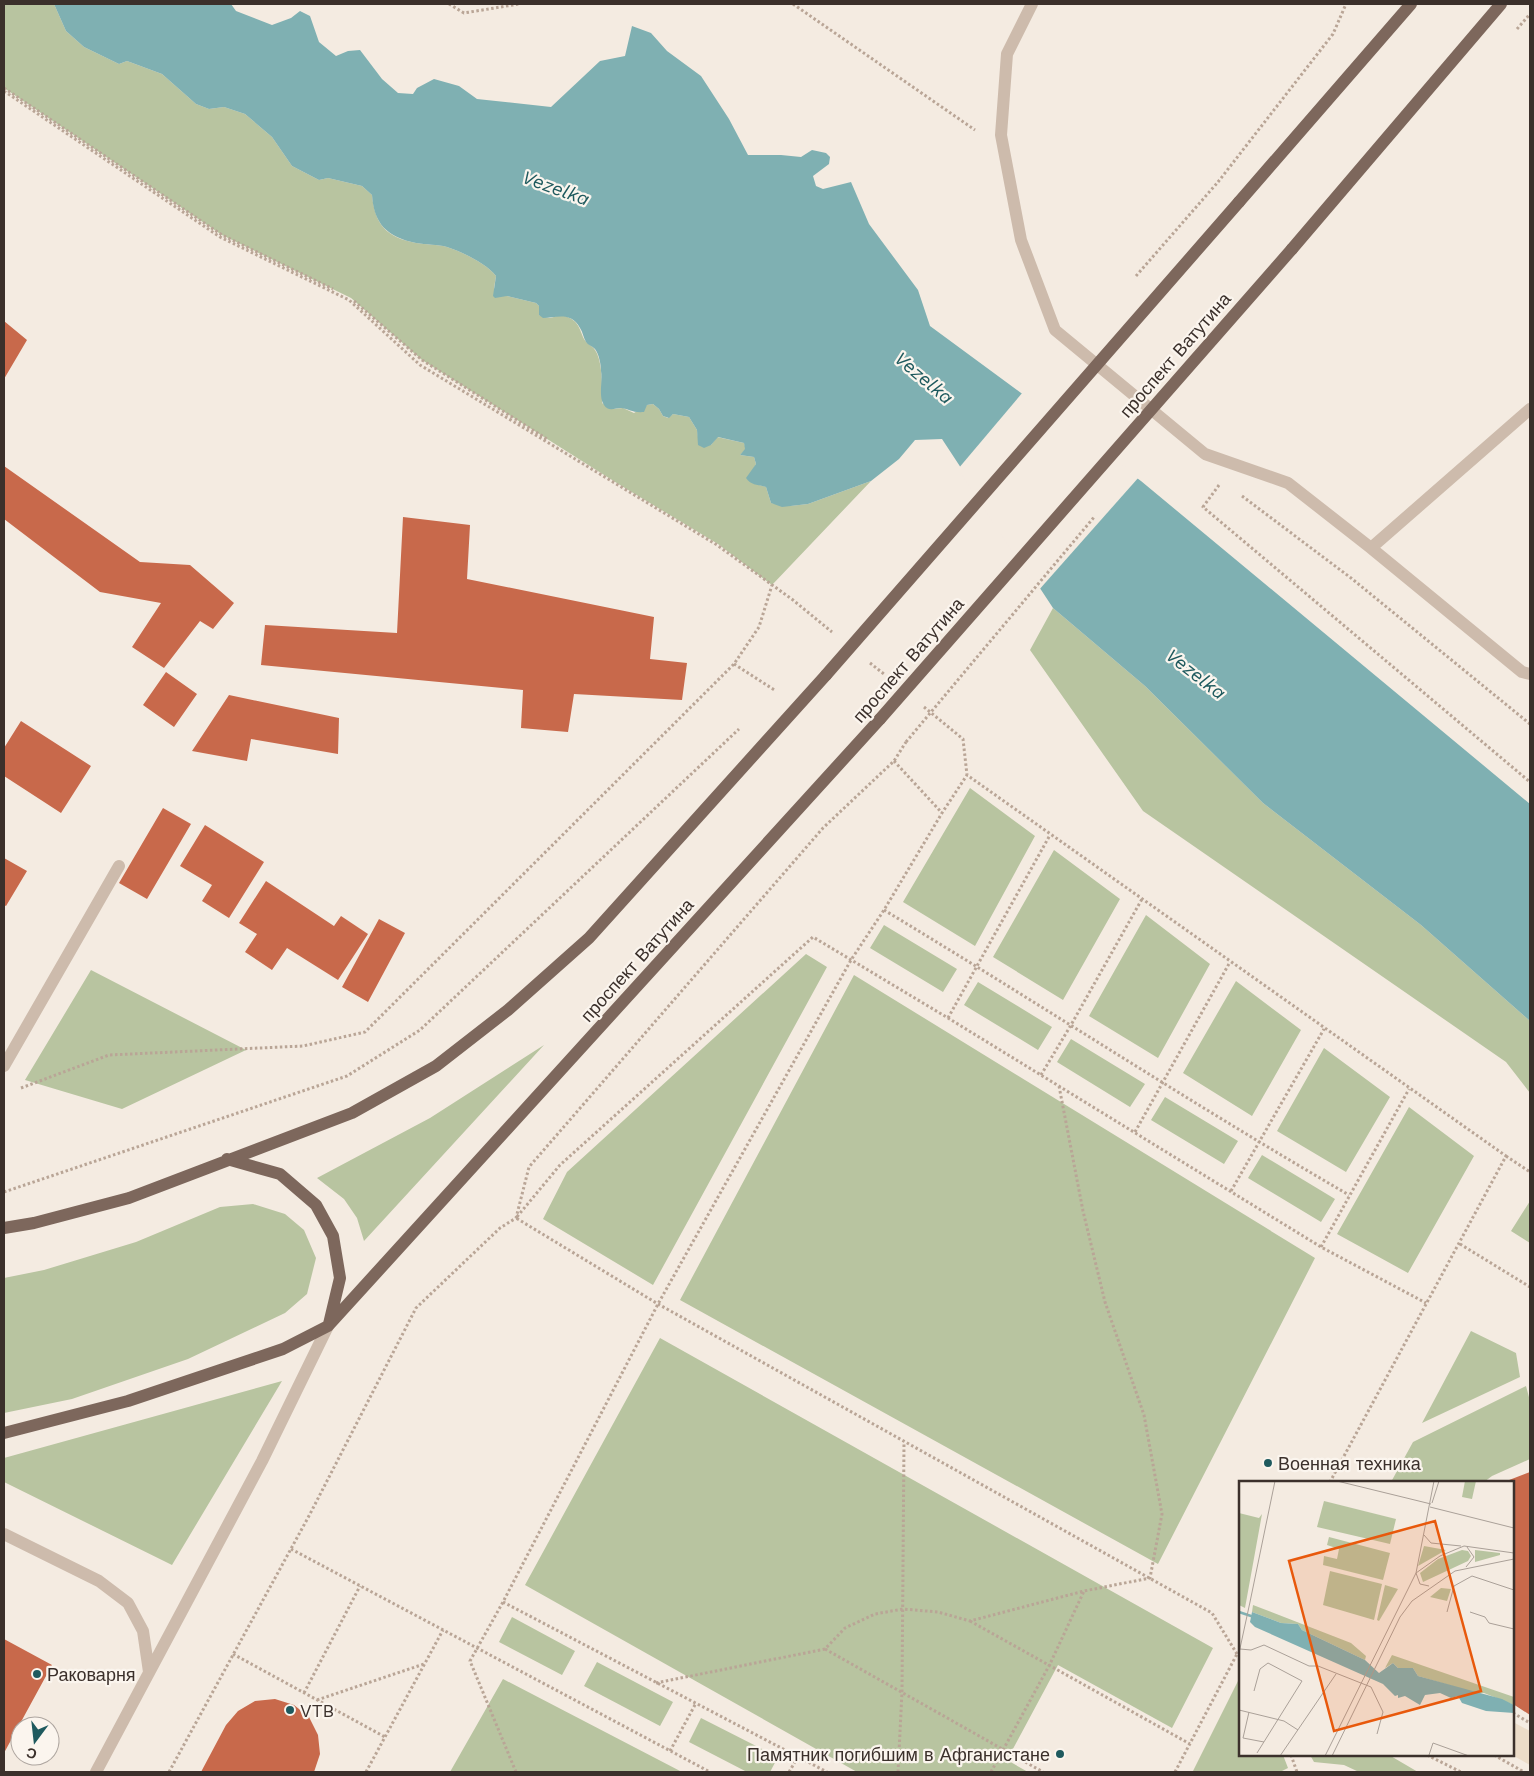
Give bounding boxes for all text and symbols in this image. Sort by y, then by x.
water label: Vezelka [519,165,593,211]
street label: проспект Ватутина [1115,288,1235,422]
water label: Vezelka [890,347,958,409]
street label: проспект Ватутина [848,593,968,727]
water label: Vezelka [1161,644,1231,705]
street label: проспект Ватутина [576,893,698,1026]
place label: Военная техника [1278,1453,1422,1474]
marker: Военная техника [1262,1457,1274,1469]
inset map [1239,1481,1514,1756]
place label: Раковарня [47,1664,136,1685]
marker: Раковарня [31,1668,43,1680]
place label: VTB [300,1700,334,1721]
marker: VTB [284,1704,296,1716]
north arrow [10,1716,60,1766]
place label: Памятник погибшим в Афганистане [747,1744,1050,1765]
text: С [25,1745,39,1763]
marker: Памятник погибшим в Афганистане [1054,1748,1066,1760]

